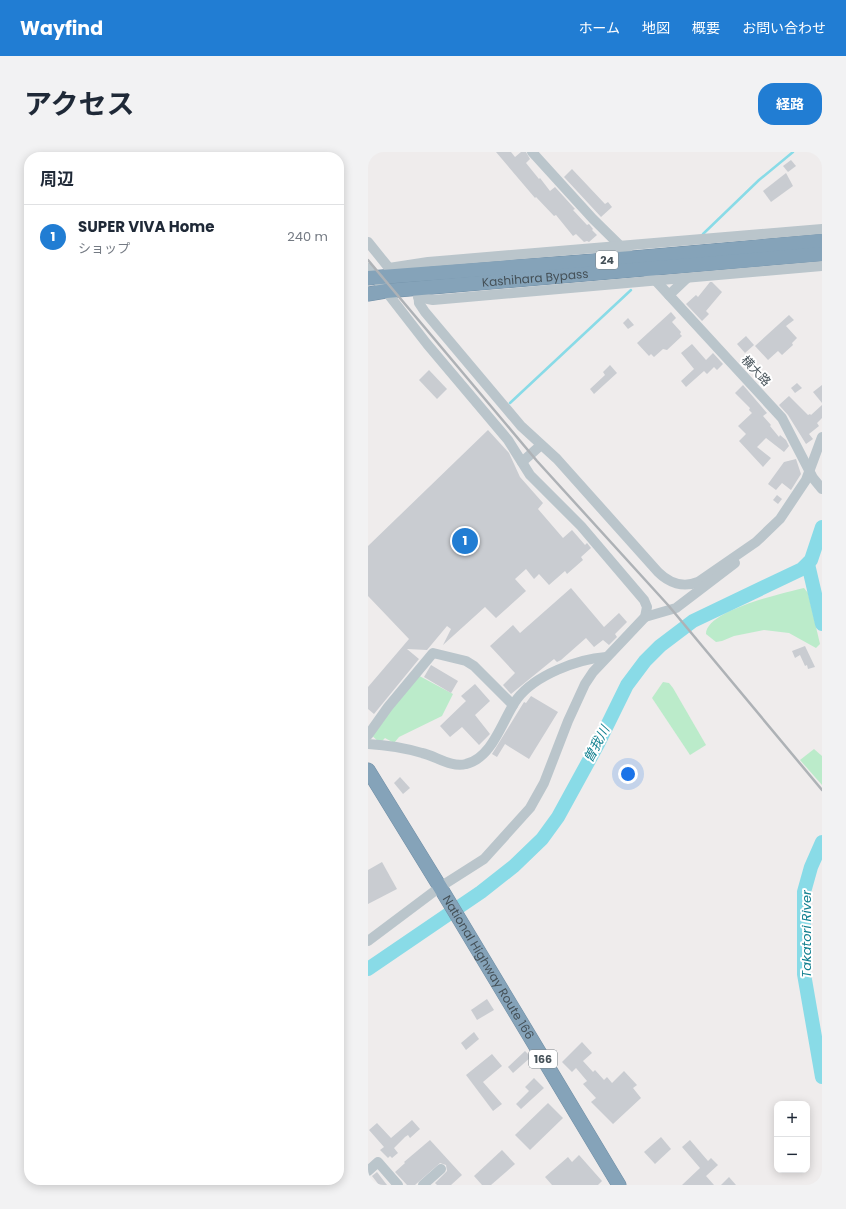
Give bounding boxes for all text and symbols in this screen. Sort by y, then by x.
text: Wayfind [20,15,103,42]
text: ホーム [578,18,620,38]
text: 地図 [642,18,670,38]
text: 概要 [692,18,720,38]
text: お問い合わせ [742,18,826,38]
button: 経路 [758,83,822,125]
text: アクセス [24,85,135,124]
text: 周辺 [40,167,74,191]
text: SUPER VIVA Home [78,216,214,237]
text: 1 [51,227,55,246]
text: 240 m [287,227,328,246]
text: ショップ [78,239,130,258]
road number: 24 [596,251,618,269]
street label: Kashihara Bypass [481,265,589,291]
street label: 横大路 [738,352,775,390]
pin: 1 [452,526,478,556]
water label: 曽我川 [579,721,615,766]
your location [618,764,638,784]
water label: Takatori River [797,889,816,978]
street label: National Highway Route 166 [439,892,539,1042]
road number: 166 [529,1050,557,1068]
map controls [774,1101,810,1173]
button: + [774,1101,810,1137]
button: − [774,1137,810,1173]

